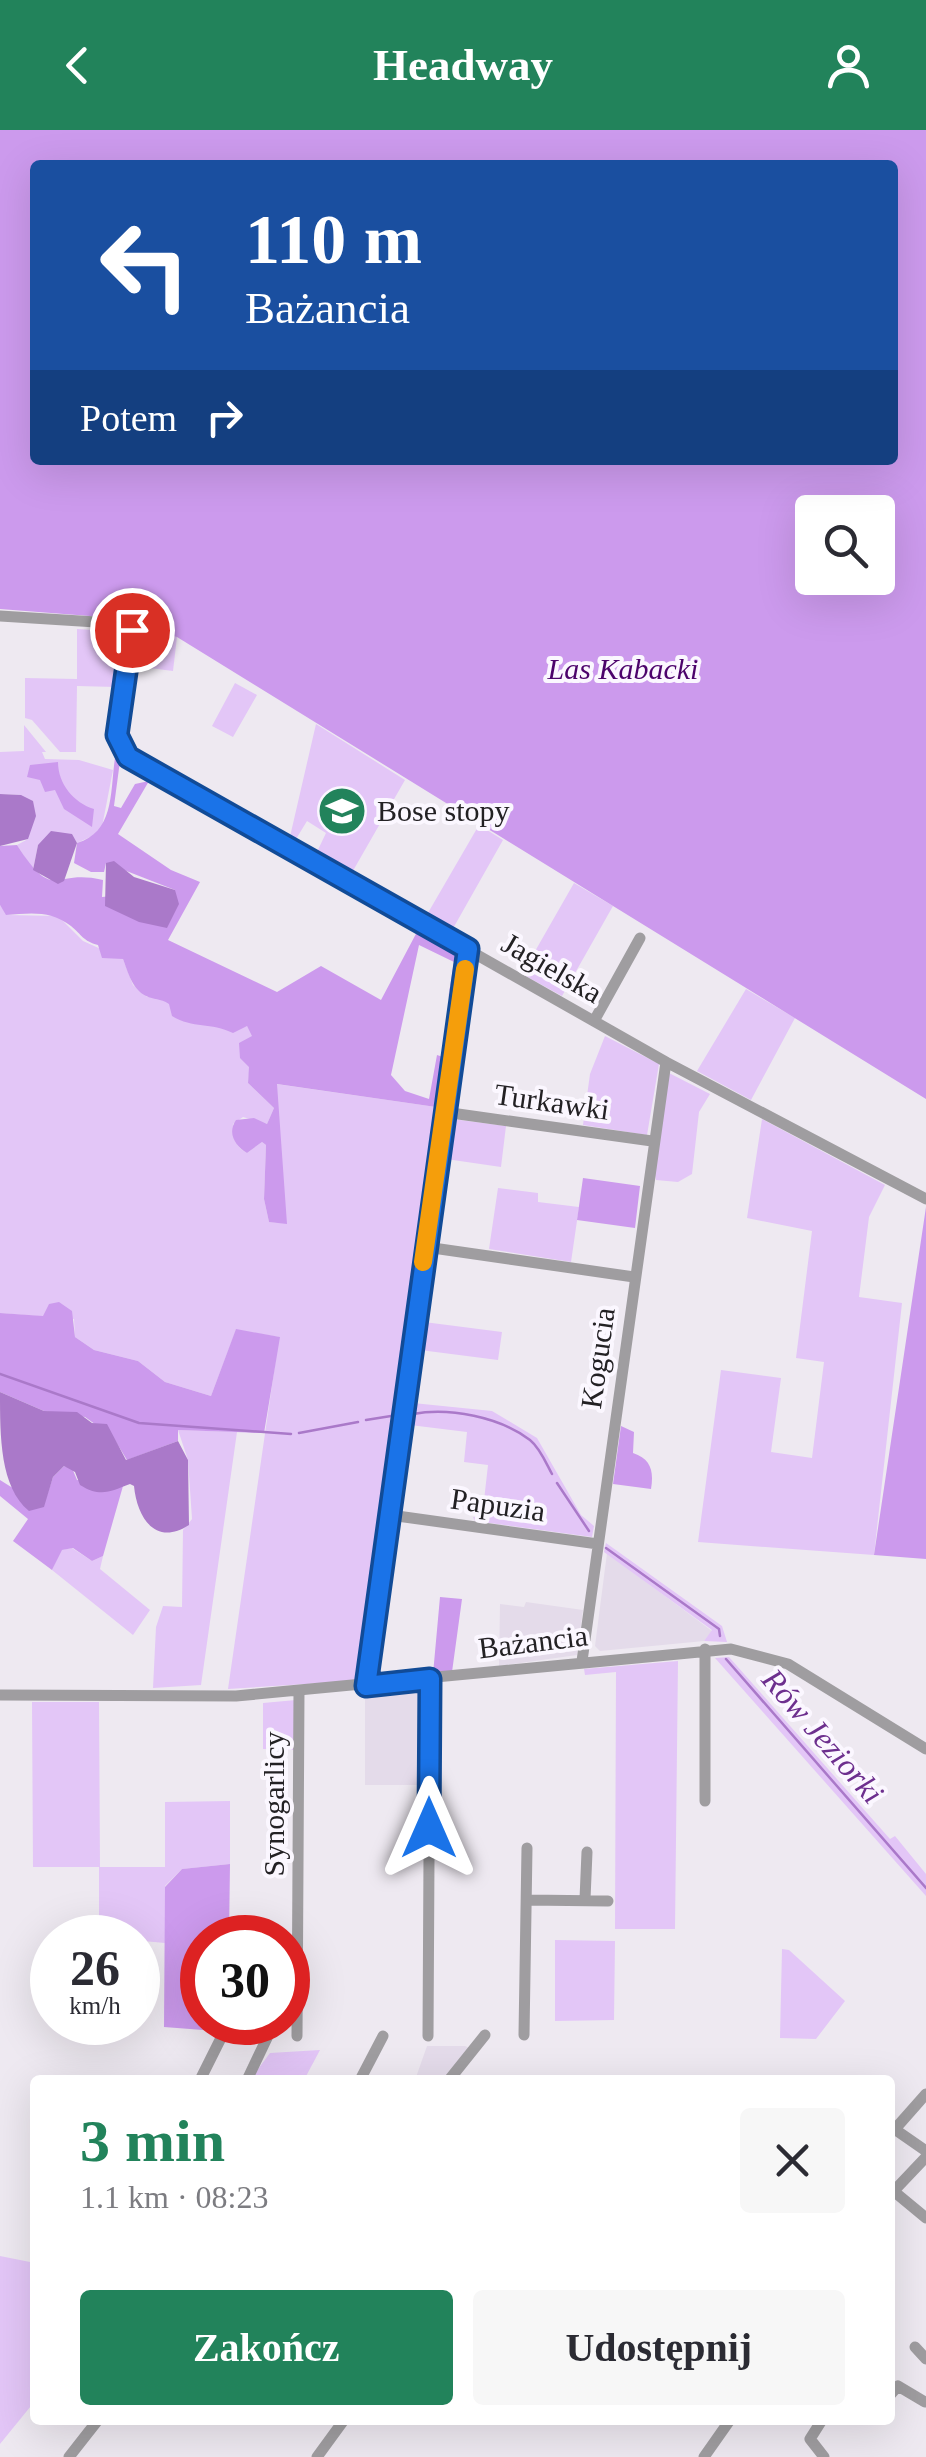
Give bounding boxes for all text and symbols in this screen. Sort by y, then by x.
icon: back [50,38,105,93]
icon: person [821,38,876,93]
text: Headway [373,40,553,90]
icon: left [80,200,210,330]
text: 110 m [245,201,422,278]
text: Bażancia [245,283,410,333]
icon: right [197,390,252,445]
text: Potem [80,397,177,439]
map controls [795,495,895,595]
button: search [795,495,895,595]
pin [90,588,175,673]
icon: arrive [105,603,160,658]
park label: Las Kabacki [547,652,698,685]
school or university icon: Bose stopy [316,785,368,837]
place label: Bose stopy [377,794,510,827]
street label: Jagielska [496,926,608,1009]
street label: Turkawki [493,1077,612,1126]
street label: Kogucia [574,1305,621,1411]
street label: Papuzia [449,1482,547,1527]
street label: Bażancia [476,1618,590,1665]
water label: Rów Jeziorki [754,1661,891,1811]
street label: Synogarlicy [257,1732,290,1876]
position arrow [377,1776,481,1880]
speed limit sign: 30 [180,1915,310,2045]
text: 26 [70,1940,120,1996]
text: km/h [69,1992,121,2019]
text: 3 min [80,2108,225,2174]
button: close [740,2108,845,2213]
text: 1.1 km · 08:23 [80,2179,268,2215]
button: Zakończ [80,2290,453,2405]
button: Udostępnij [473,2290,845,2405]

